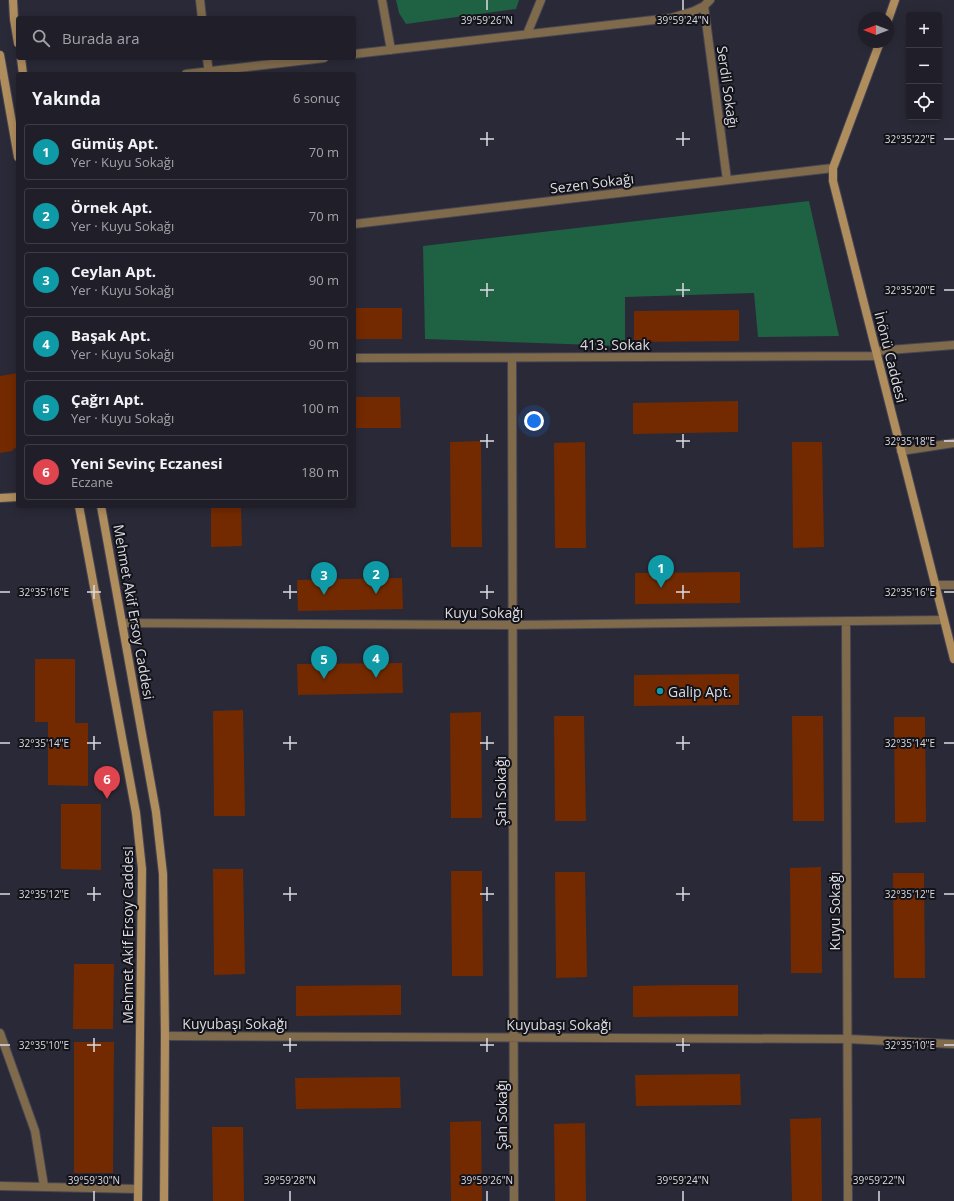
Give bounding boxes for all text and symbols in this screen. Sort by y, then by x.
north arrow [858,12,894,48]
map controls [906,12,942,120]
button: + [906,12,942,48]
text: 39°59'26"N [461,13,513,27]
text: 39°59'24"N [657,13,709,27]
search box [16,16,356,60]
icon: search [30,27,52,49]
text: Burada ara [62,28,140,48]
street label: Serdil Sokağı [713,45,743,129]
button: − [906,48,942,84]
button: locate [906,84,942,120]
text: Yakında [32,87,101,110]
text: 6 sonuç [293,89,340,107]
text: 32°35'22"E [885,132,935,146]
text: Gümüş Apt. [71,133,158,153]
text: 1 [42,143,50,161]
text: 70 m [309,143,339,161]
text: Yer · Kuyu Sokağı [71,153,174,171]
street label: Sezen Sokağı [549,168,635,198]
text: Örnek Apt. [71,197,152,217]
text: 2 [42,207,50,225]
text: 70 m [309,207,339,225]
text: Yer · Kuyu Sokağı [71,217,174,235]
text: Ceylan Apt. [71,261,156,281]
text: 3 [42,271,50,289]
text: 90 m [309,271,339,289]
text: Yer · Kuyu Sokağı [71,281,174,299]
text: 32°35'20"E [885,283,935,297]
street label: İnönü Caddesi [870,309,912,405]
text: Başak Apt. [71,325,150,345]
text: 4 [42,335,50,353]
text: 90 m [309,335,339,353]
street label: 413. Sokak [580,335,651,354]
text: Yer · Kuyu Sokağı [71,345,174,363]
text: Çağrı Apt. [71,389,144,409]
text: 5 [42,399,50,417]
text: 100 m [301,399,339,417]
text: Yer · Kuyu Sokağı [71,409,174,427]
your location [524,411,544,431]
text: 32°35'18"E [885,434,935,448]
text: Yeni Sevinç Eczanesi [71,453,223,473]
text: 6 [42,463,50,481]
text: 180 m [301,463,339,481]
text: Eczane [71,473,113,491]
street label: Mehmet Akif Ersoy Caddesi [109,523,159,701]
pin: 1 [648,555,674,588]
pin: 2 [363,561,389,594]
pin: 3 [311,562,337,595]
text: 32°35'16"E [19,585,69,599]
text: 32°35'16"E [885,585,935,599]
street label: Kuyu Sokağı [445,603,523,622]
pin: 4 [363,645,389,678]
pin: 5 [311,646,337,679]
place label: Galip Apt. [668,682,731,701]
marker: Galip Apt. [655,686,665,696]
text: 32°35'14"E [19,736,69,750]
text: 32°35'14"E [885,736,935,750]
street label: Şah Sokağı [491,756,510,826]
pin: 6 [94,766,120,799]
street label: Mehmet Akif Ersoy Caddesi [118,846,137,1024]
street label: Kuyu Sokağı [825,872,844,950]
text: 32°35'12"E [19,887,69,901]
text: 32°35'12"E [885,887,935,901]
street label: Kuyubaşı Sokağı [182,1014,288,1033]
street label: Kuyubaşı Sokağı [506,1015,612,1034]
text: 32°35'10"E [19,1038,69,1052]
text: 32°35'10"E [885,1038,935,1052]
street label: Şah Sokağı [492,1080,511,1150]
text: 39°59'30"N [68,1173,120,1187]
text: 39°59'28"N [264,1173,316,1187]
text: 39°59'26"N [461,1173,513,1187]
text: 39°59'24"N [657,1173,709,1187]
text: 39°59'22"N [853,1173,905,1187]

